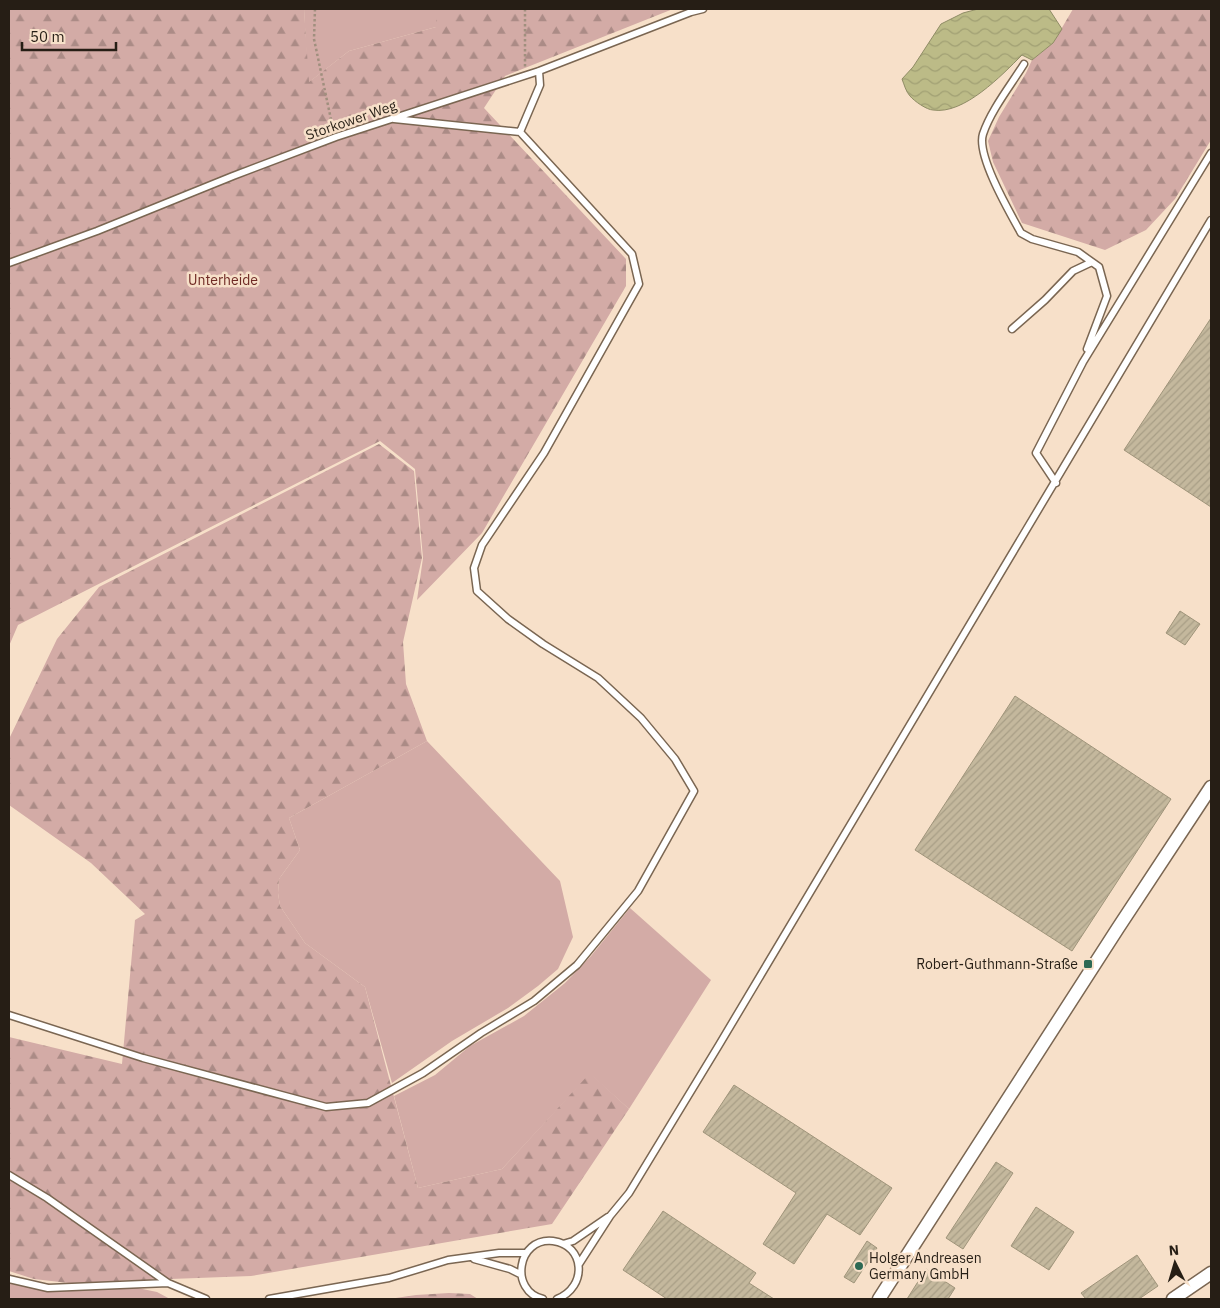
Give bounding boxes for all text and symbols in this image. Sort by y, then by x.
scale bar [22,20,116,52]
text: 50 m [30,27,65,46]
street label: Storkower Weg [303,96,399,144]
park label: Unterheide [188,271,258,289]
place label: Robert-Guthmann-Straße [916,955,1078,973]
marker: Robert-Guthmann-Straße [1082,958,1094,970]
north arrow [1150,1238,1200,1288]
text: N [1168,1241,1180,1259]
place label: Holger Andreasen Germany GmbH [869,1249,982,1283]
marker: Holger Andreasen Germany GmbH [853,1260,865,1272]

